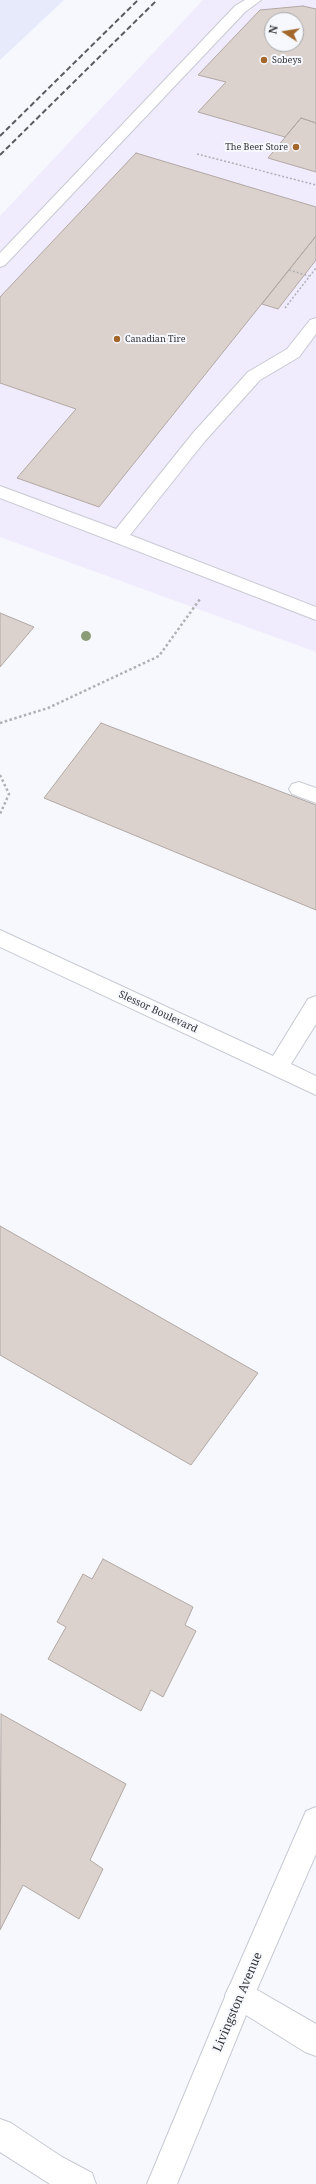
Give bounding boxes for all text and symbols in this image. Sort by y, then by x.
north arrow [264,12,304,52]
text: N [265,24,281,35]
marker: Sobeys [259,55,269,65]
place label: Sobeys [272,55,302,65]
place label: The Beer Store [225,142,288,152]
marker: The Beer Store [291,142,301,152]
marker: Canadian Tire [112,334,122,344]
place label: Canadian Tire [125,334,186,344]
street label: Slessor Boulevard [117,989,199,1035]
street label: Livingston Avenue [211,1950,265,2054]

